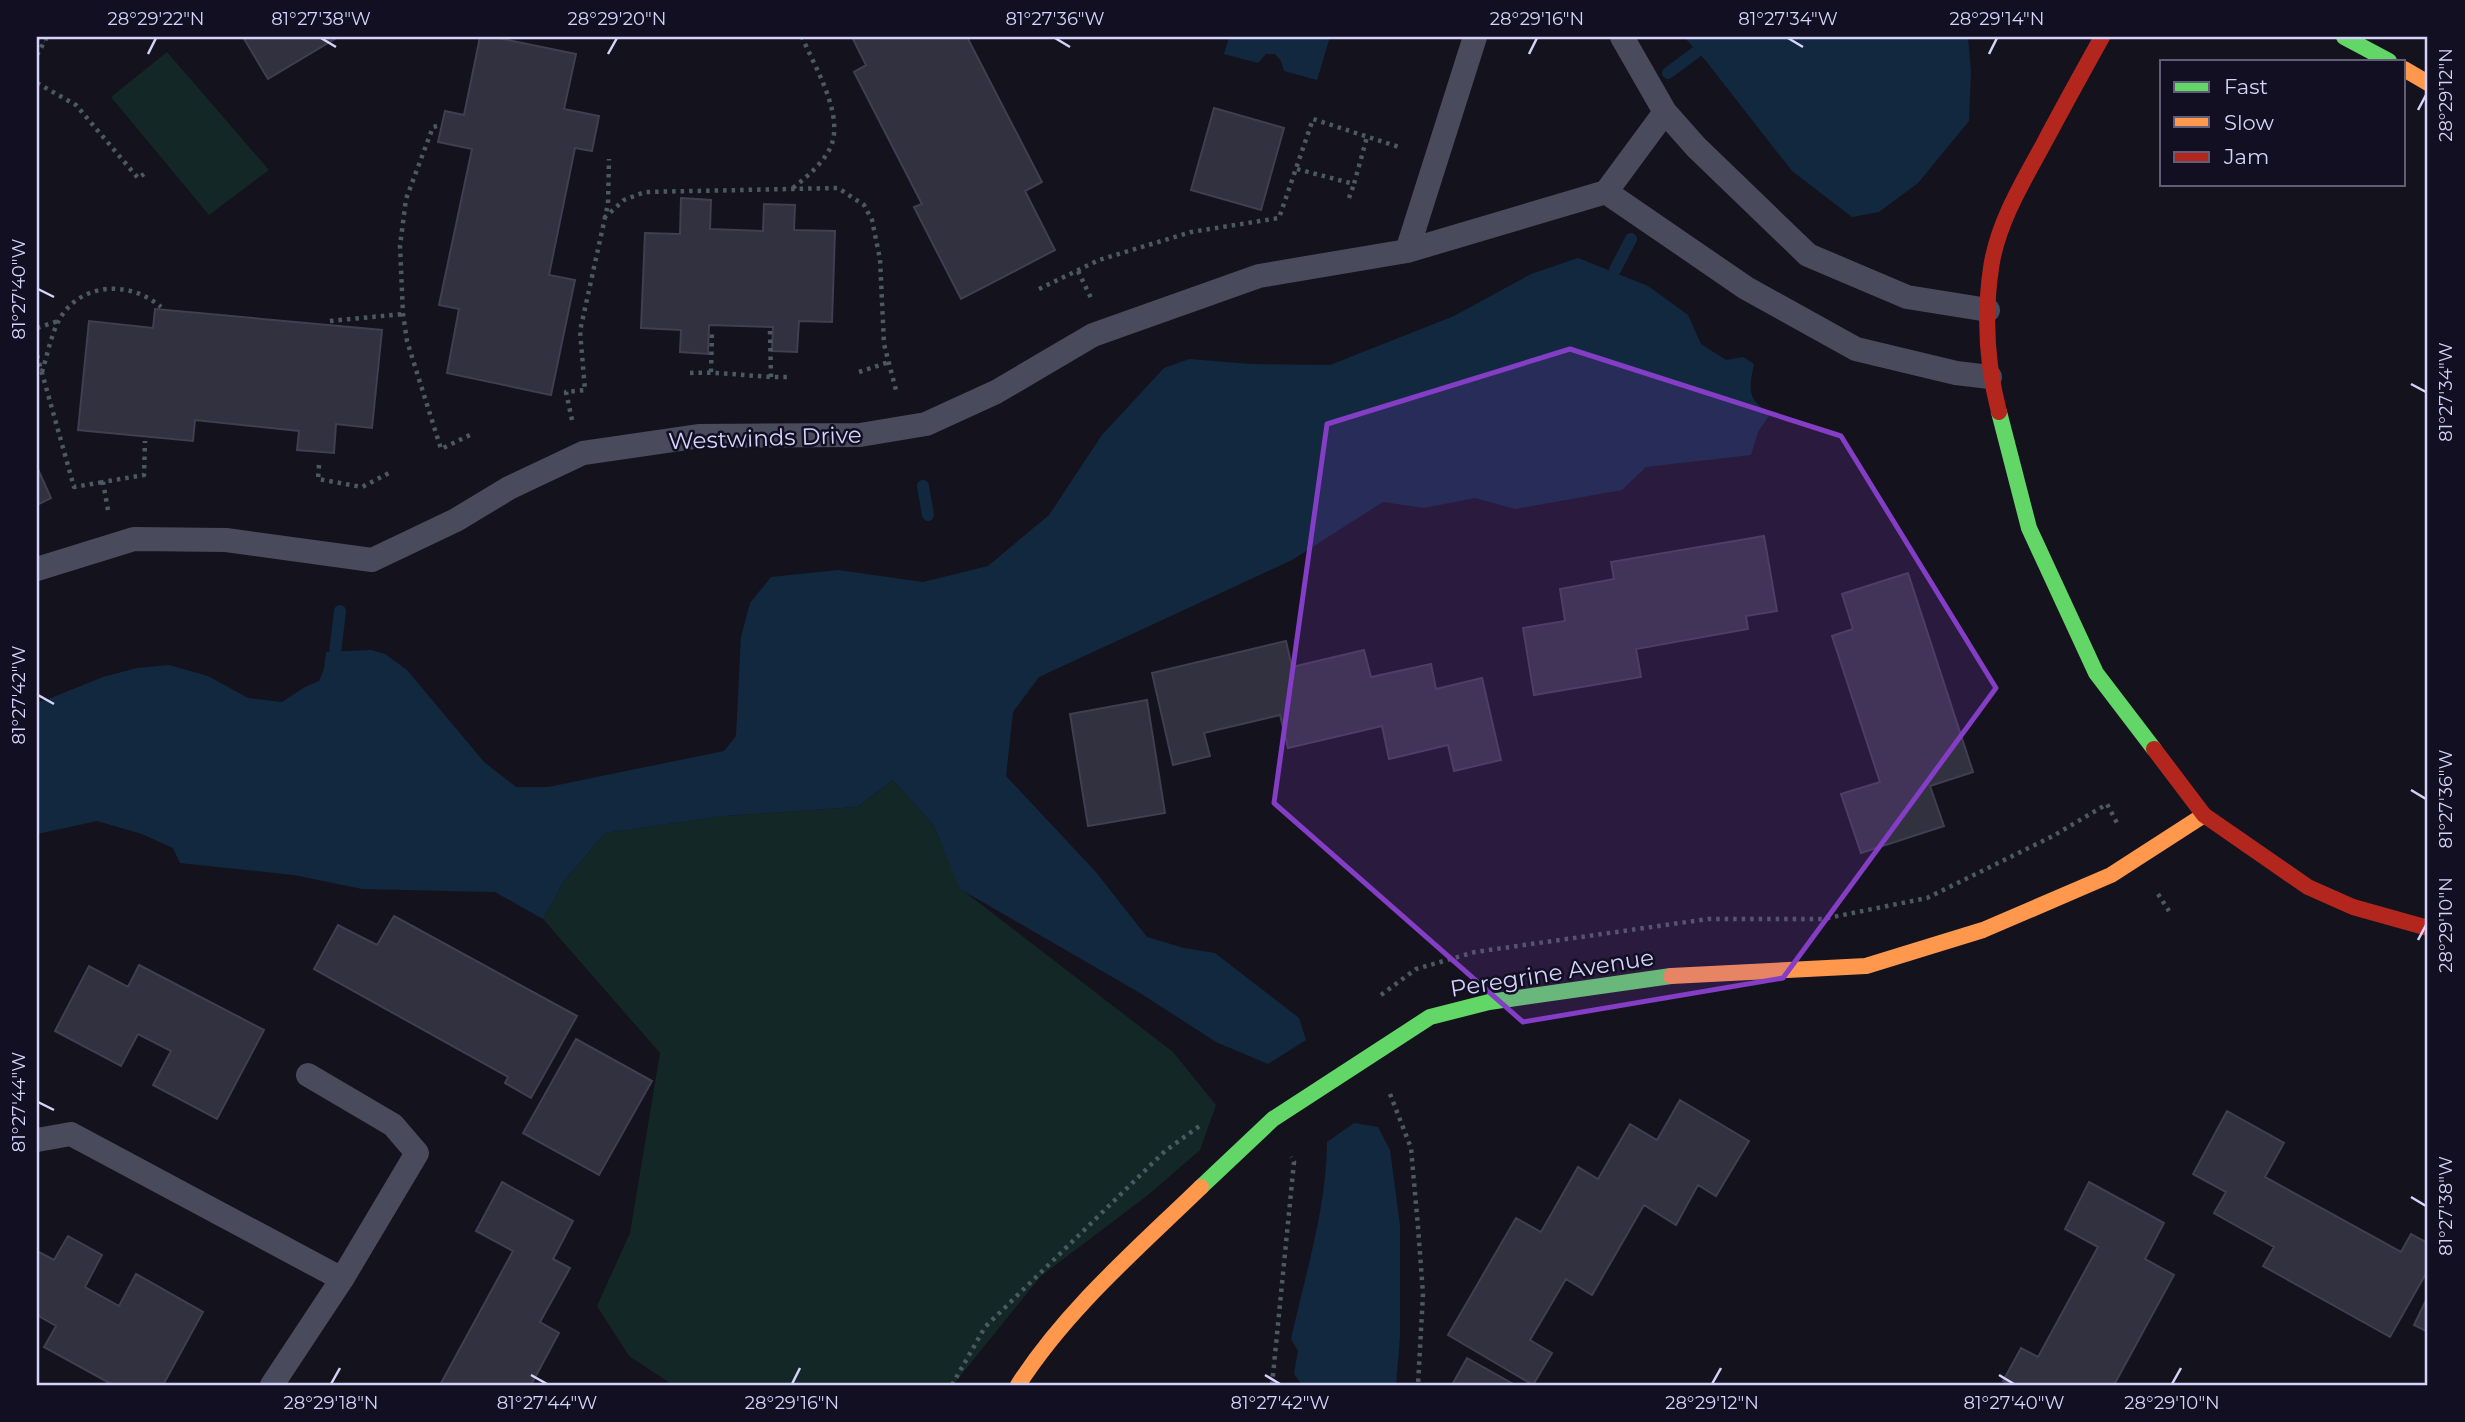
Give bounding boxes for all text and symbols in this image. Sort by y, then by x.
text: 28°29'22"N [108,8,205,30]
text: 81°27'38"W [271,8,371,30]
text: 28°29'20"N [568,8,666,30]
text: 81°27'36"W [1005,8,1105,30]
text: 28°29'16"N [1490,8,1584,30]
text: 81°27'34"W [1738,8,1838,30]
text: 28°29'14"N [1950,8,2044,30]
text: 28°29'12"N [2435,48,2457,142]
legend [2160,60,2406,186]
text: Fast [2224,74,2268,99]
text: Slow [2224,110,2274,135]
text: Jam [2223,144,2269,169]
text: 81°27'40"W [8,239,30,339]
text: 81°27'34"W [2435,342,2457,442]
street label: Westwinds Drive [668,421,862,455]
text: 81°27'42"W [8,645,30,745]
text: 81°27'36"W [2435,749,2457,849]
text: 28°29'10"N [2435,877,2457,973]
street label: Peregrine Avenue [1448,943,1656,1003]
text: 81°27'44"W [8,1052,30,1152]
text: 81°27'38"W [2435,1156,2457,1256]
text: 28°29'18"N [284,1392,378,1414]
text: 81°27'44"W [497,1392,597,1414]
text: 28°29'16"N [745,1392,839,1414]
text: 81°27'42"W [1230,1392,1330,1414]
text: 28°29'12"N [1665,1392,1759,1414]
text: 81°27'40"W [1964,1392,2064,1414]
text: 28°29'10"N [2124,1392,2220,1414]

